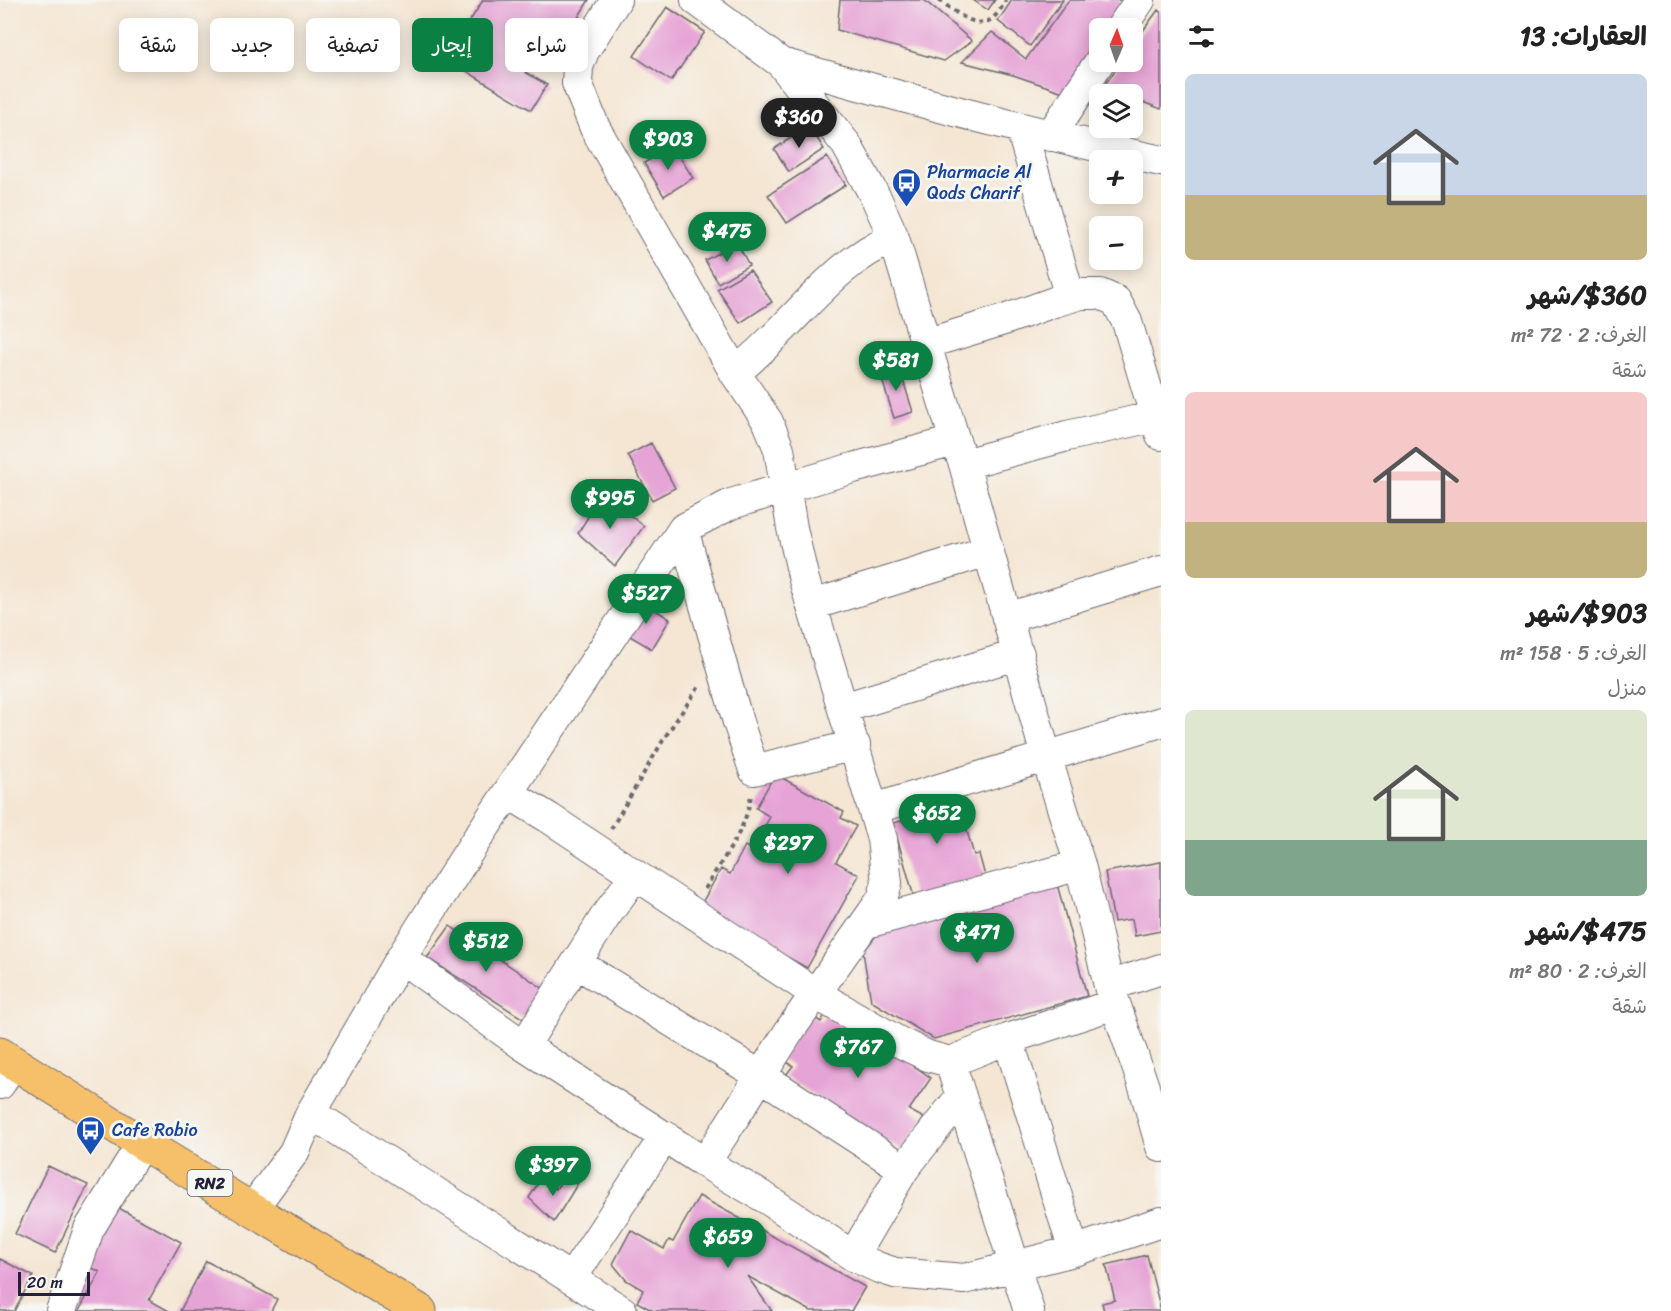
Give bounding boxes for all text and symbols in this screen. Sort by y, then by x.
text: العقارات: 13 [1520,13,1647,59]
chip: شقة [119,18,198,72]
chip: جديد [210,18,294,72]
chip: تصفية [306,18,400,72]
chip: إيجار [412,18,493,72]
chip: شراء [505,18,588,72]
north arrow [1089,18,1143,72]
map controls [1089,18,1143,270]
icon: filters [1185,20,1218,53]
button: layers [1089,84,1143,138]
pin: $360 [763,98,835,149]
text: $360 [775,100,823,135]
icon: home [1362,113,1470,221]
pin: $903 [632,120,704,171]
text: $903 [643,122,693,157]
button: + [1089,150,1143,204]
place label: Pharmacie Al Qods Charif [927,156,1032,209]
bus stop icon: Pharmacie Al Qods Charif [890,166,922,208]
pin: $475 [691,212,763,263]
text: $475 [702,214,752,249]
button: − [1089,216,1143,270]
text: $360/شهر [1528,272,1647,318]
text: الغرف: 2 · 72 m² [1511,318,1647,353]
pin: $581 [860,341,932,392]
text: $581 [873,343,919,378]
text: شقة [1612,353,1647,388]
icon: home [1362,431,1470,539]
pin: $995 [574,479,646,530]
text: $995 [585,481,635,516]
pin: $527 [610,574,682,625]
text: $527 [622,576,670,611]
text: $903/شهر [1527,590,1647,636]
text: الغرف: 5 · 158 m² [1500,636,1647,671]
text: منزل [1608,671,1647,706]
icon: home [1362,749,1470,857]
pin: $652 [901,794,973,845]
text: $652 [913,796,961,831]
pin: $297 [752,824,824,875]
text: $297 [764,826,812,861]
text: $475/شهر [1526,908,1647,954]
pin: $471 [941,913,1013,964]
text: $471 [954,915,1000,950]
pin: $512 [450,922,522,973]
text: $512 [463,924,509,959]
text: الغرف: 2 · 80 m² [1509,954,1647,989]
text: شقة [1612,989,1647,1024]
pin: $767 [822,1028,894,1079]
text: $767 [834,1030,882,1065]
bus stop icon: Cafe Robio [75,1114,107,1156]
place label: Cafe Robio [112,1114,198,1146]
pin: $397 [517,1146,589,1197]
text: $397 [529,1148,577,1183]
road number: RN2 [188,1170,232,1196]
pin: $659 [692,1218,764,1269]
text: $659 [703,1220,753,1255]
text: 20 m [27,1268,63,1297]
scale bar [18,1269,90,1296]

